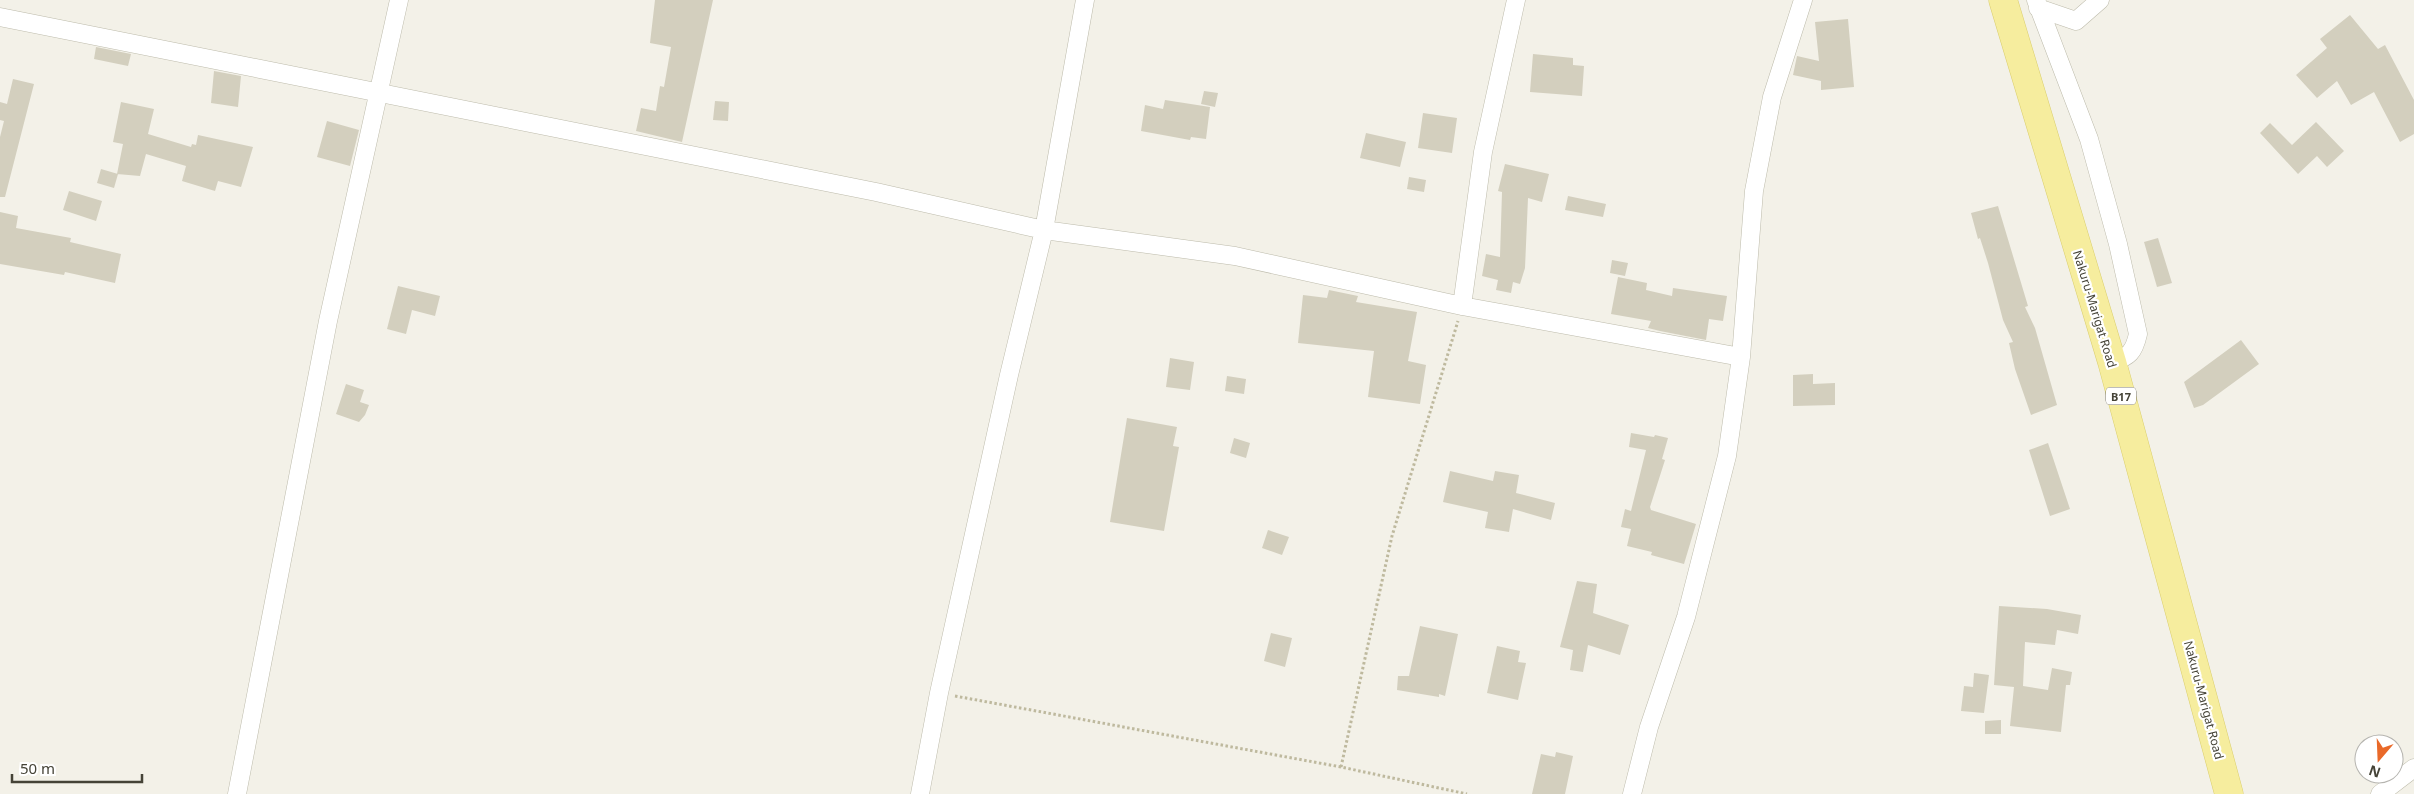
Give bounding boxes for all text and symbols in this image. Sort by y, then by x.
street label: Nakuru-Marigat Road [2069,248,2121,370]
road number: B17 [2106,388,2136,404]
street label: Nakuru-Marigat Road [2180,639,2228,761]
north arrow [2354,734,2404,784]
scale bar [12,752,142,784]
text: 50 m [20,758,55,778]
text: N [2366,761,2383,783]

